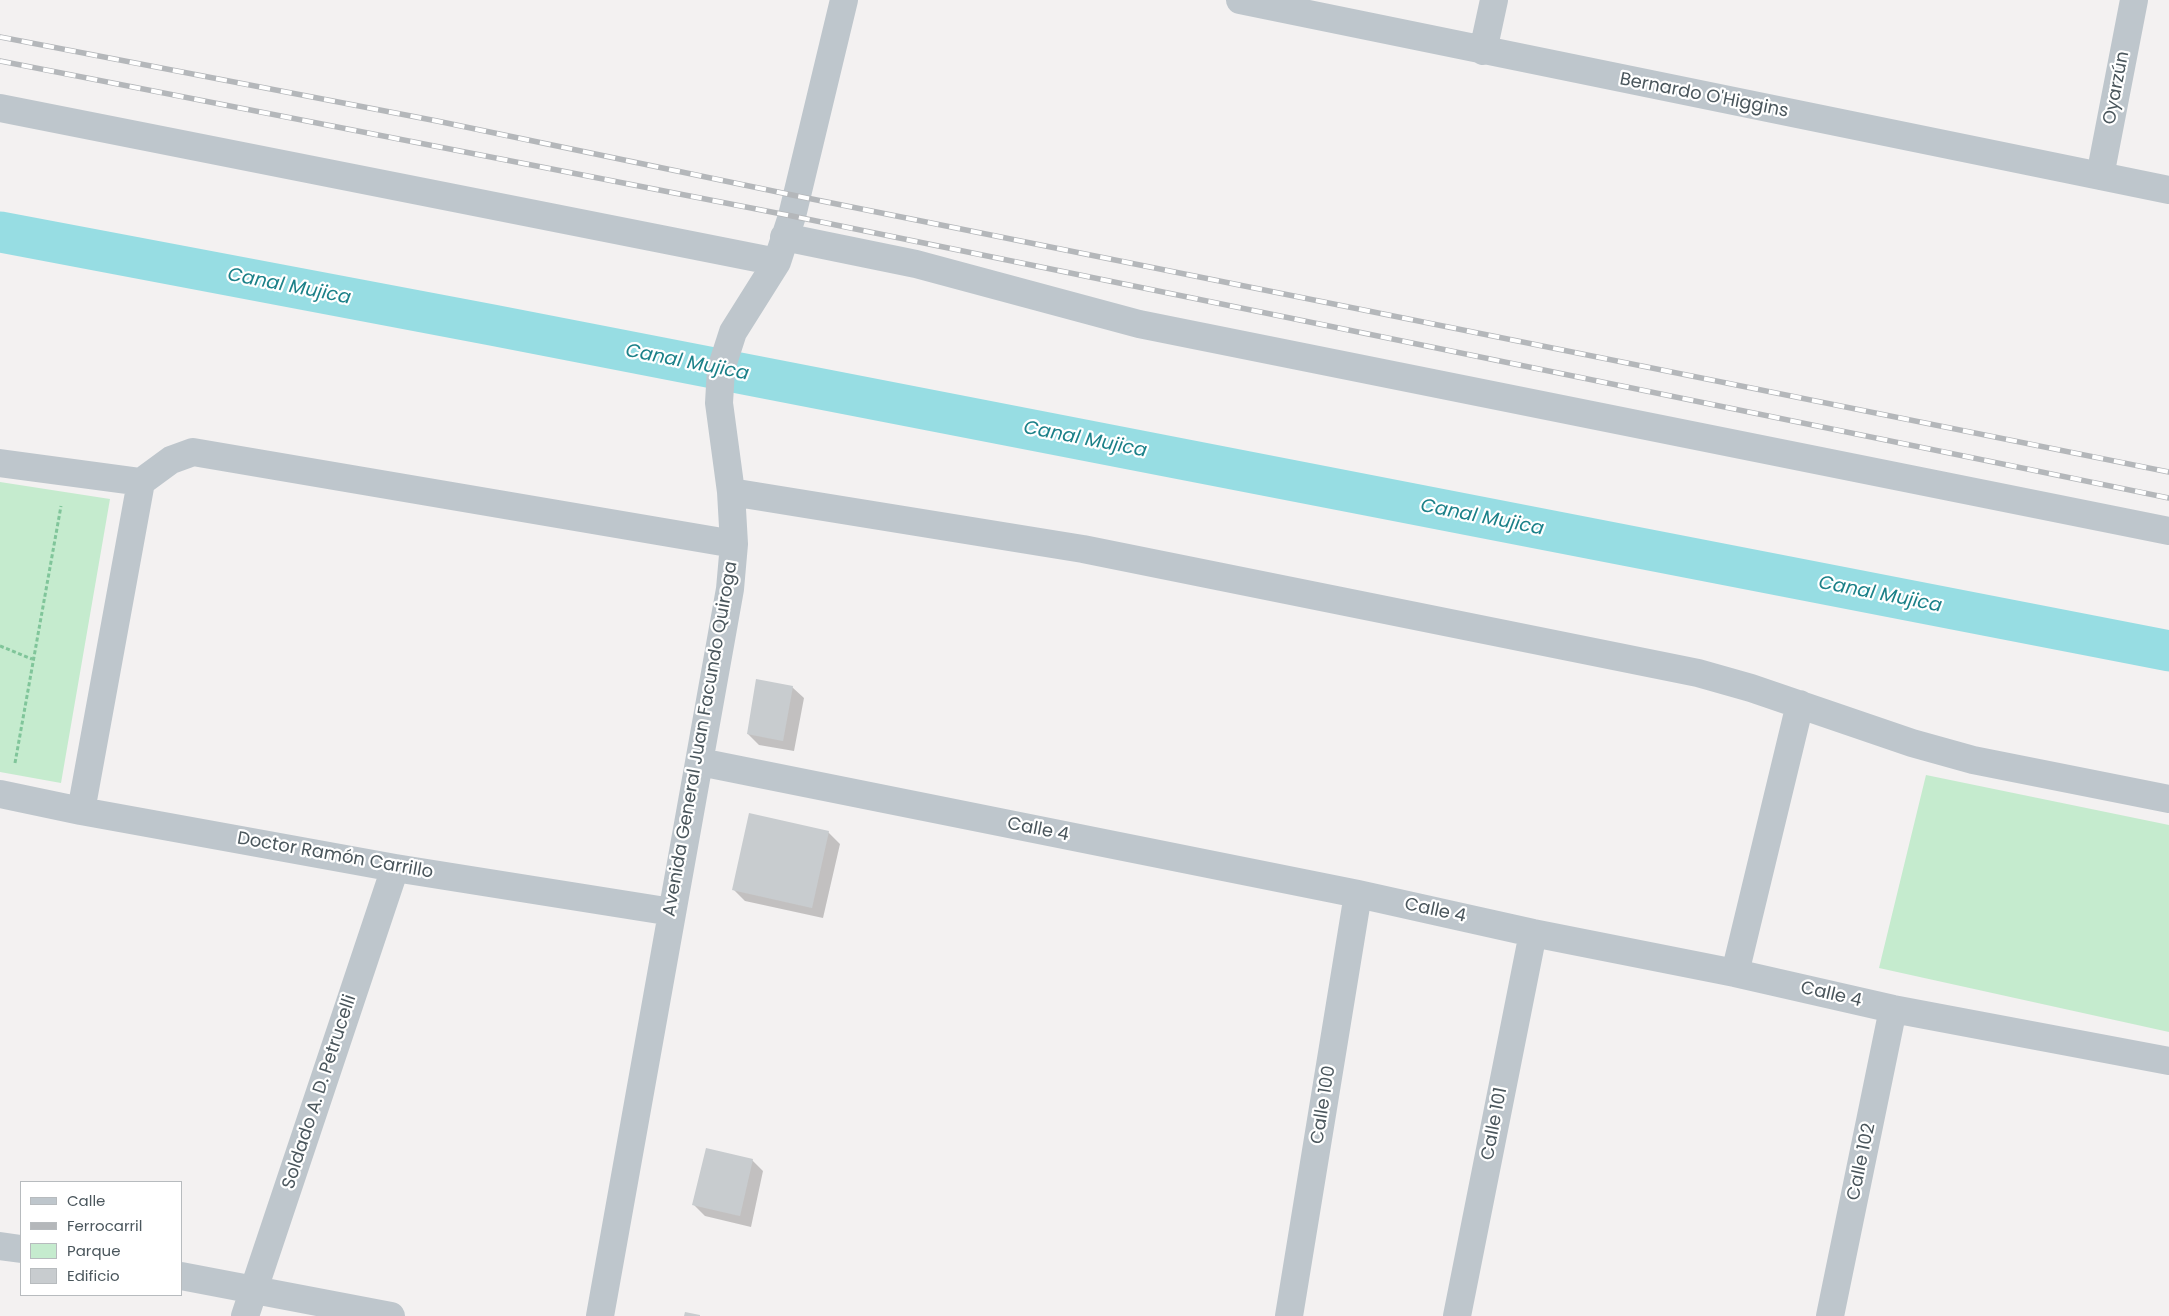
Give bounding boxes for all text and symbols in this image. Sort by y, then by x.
street label: Oyarzún [2099,49,2135,127]
street label: Bernardo O'Higgins [1618,69,1790,123]
water label: Canal Mujica [225,264,353,310]
water label: Canal Mujica [623,340,751,386]
water label: Canal Mujica [1021,417,1149,463]
water label: Canal Mujica [1418,495,1546,541]
street label: Avenida General Juan Facundo Quiroga [659,560,743,918]
water label: Canal Mujica [1816,572,1944,618]
street label: Calle 4 [1005,813,1071,847]
street label: Doctor Ramón Carrillo [235,828,435,884]
street label: Calle 4 [1402,894,1468,928]
street label: Calle 4 [1798,977,1864,1013]
street label: Soldado A. D. Petrucelli [278,992,362,1192]
street label: Calle 100 [1307,1064,1341,1146]
street label: Calle 101 [1477,1086,1513,1162]
street label: Calle 102 [1843,1121,1881,1203]
legend [20,1181,182,1296]
text: Calle [67,1190,105,1211]
text: Ferrocarril [67,1215,142,1236]
text: Parque [67,1240,120,1261]
text: Edificio [67,1265,120,1286]

